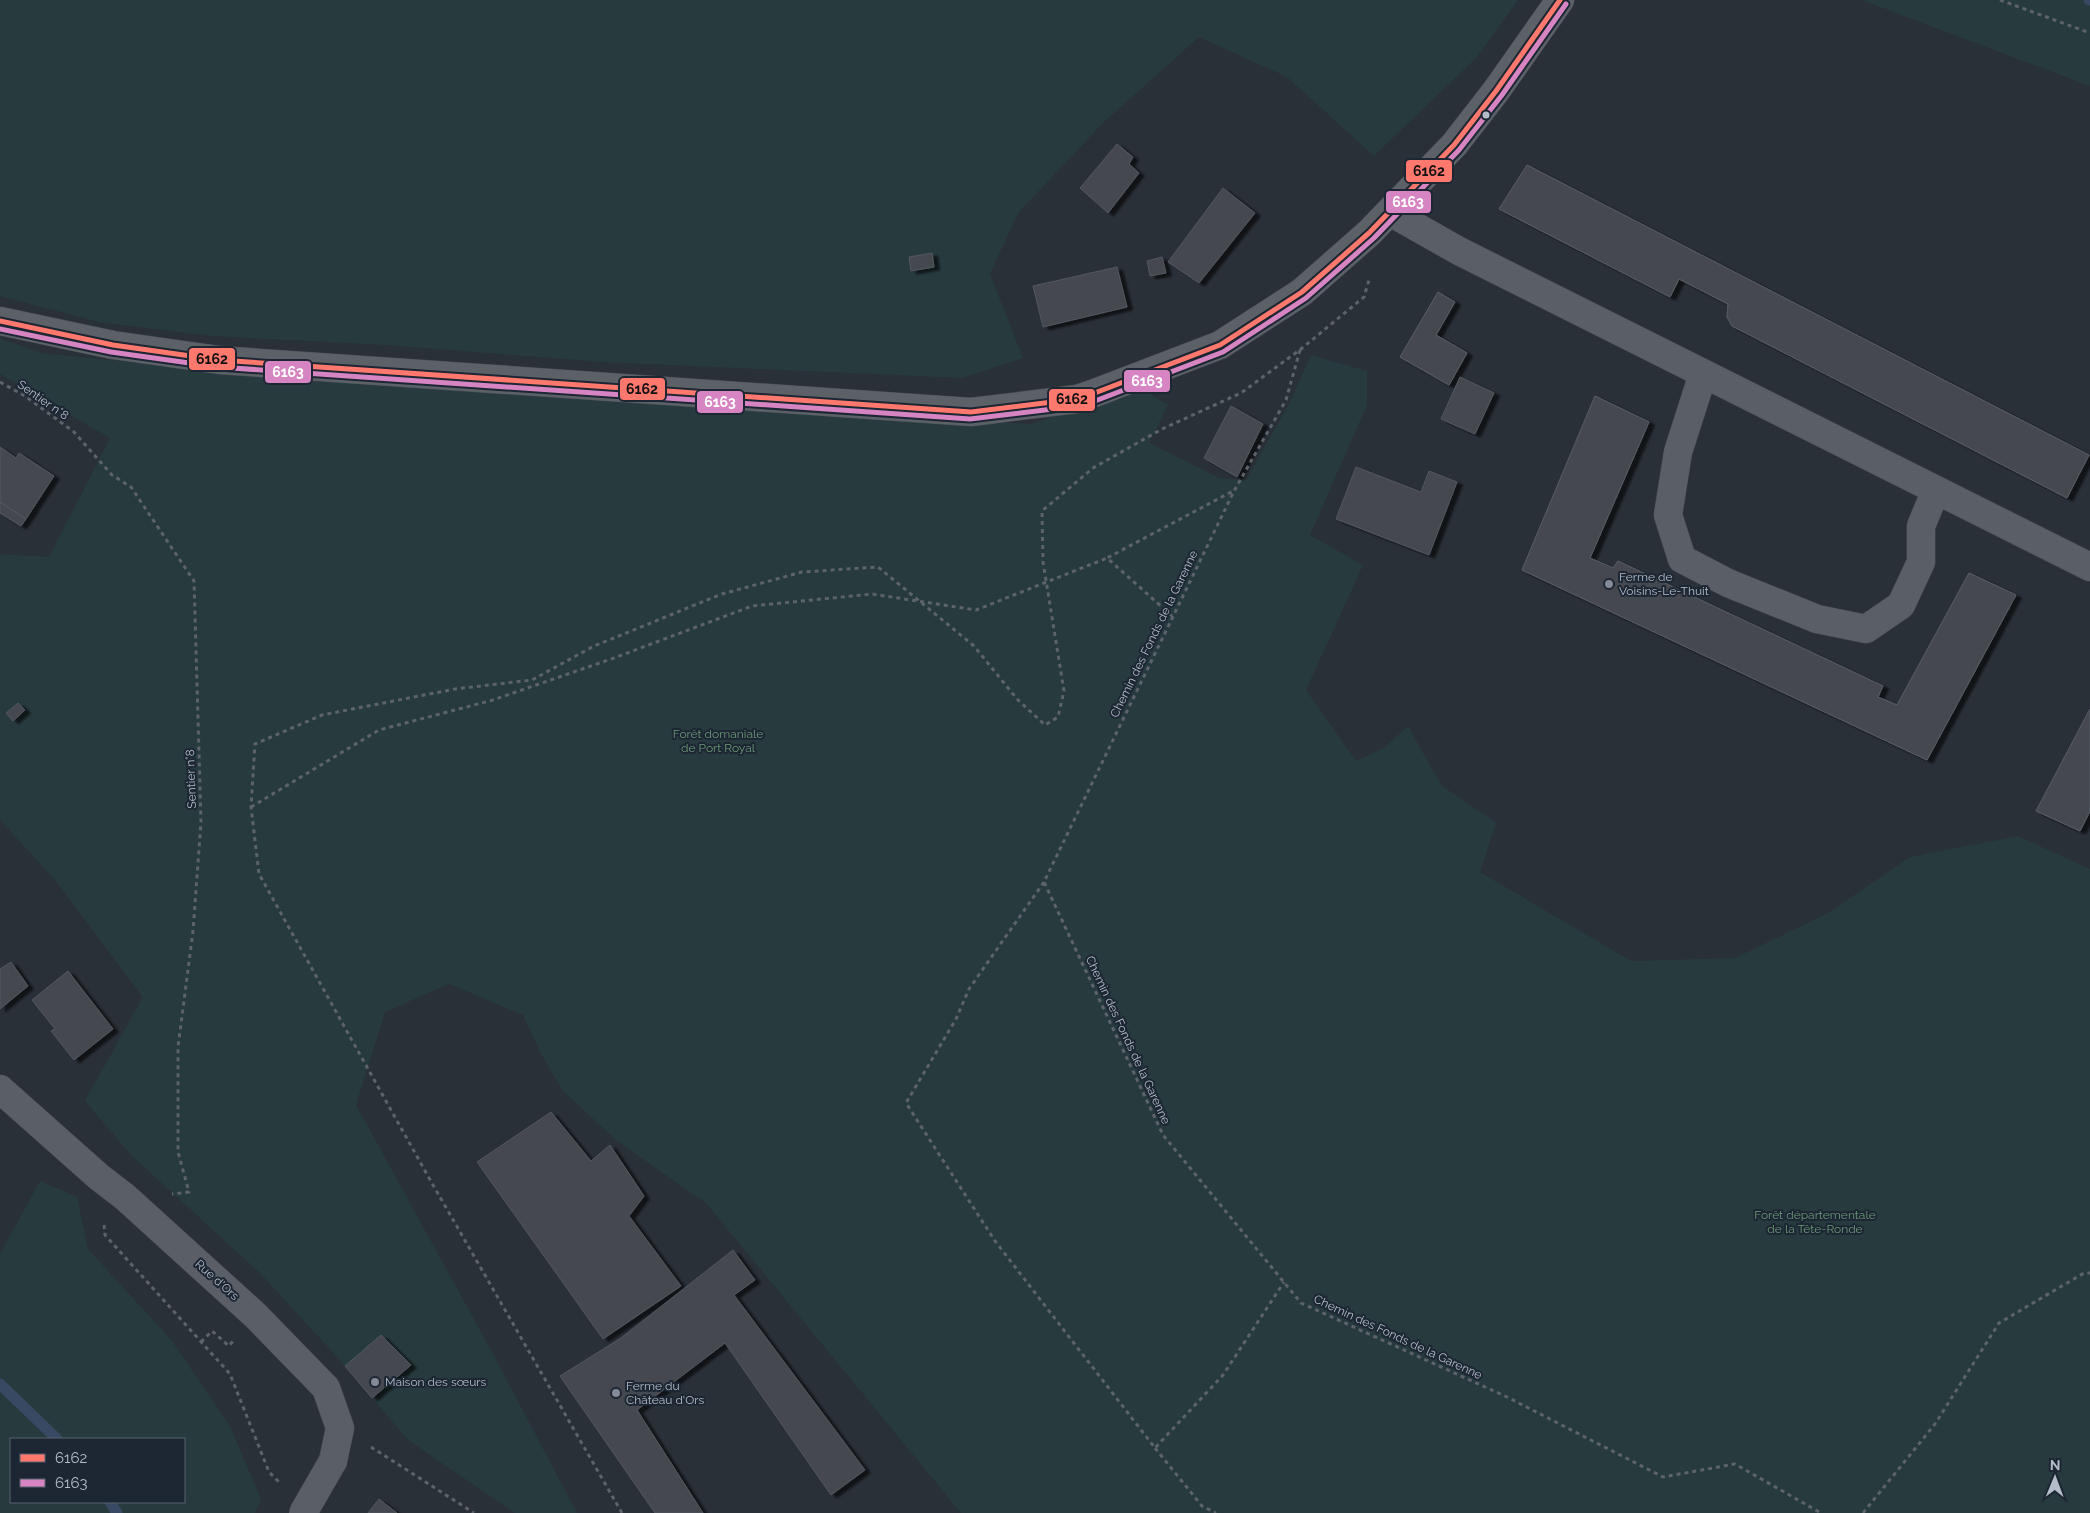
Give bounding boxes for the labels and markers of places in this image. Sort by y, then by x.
unlabelled marker [1481,110,1491,120]
place label: Ferme de Voisins-Le-Thuit [1619,570,1709,598]
marker: Ferme de Voisins-Le-Thuit [1603,578,1615,590]
place label: Maison des sœurs [385,1375,487,1389]
marker: Maison des sœurs [369,1376,381,1388]
place label: Ferme du Château d'Ors [626,1379,704,1407]
marker: Ferme du Château d'Ors [610,1387,622,1399]

